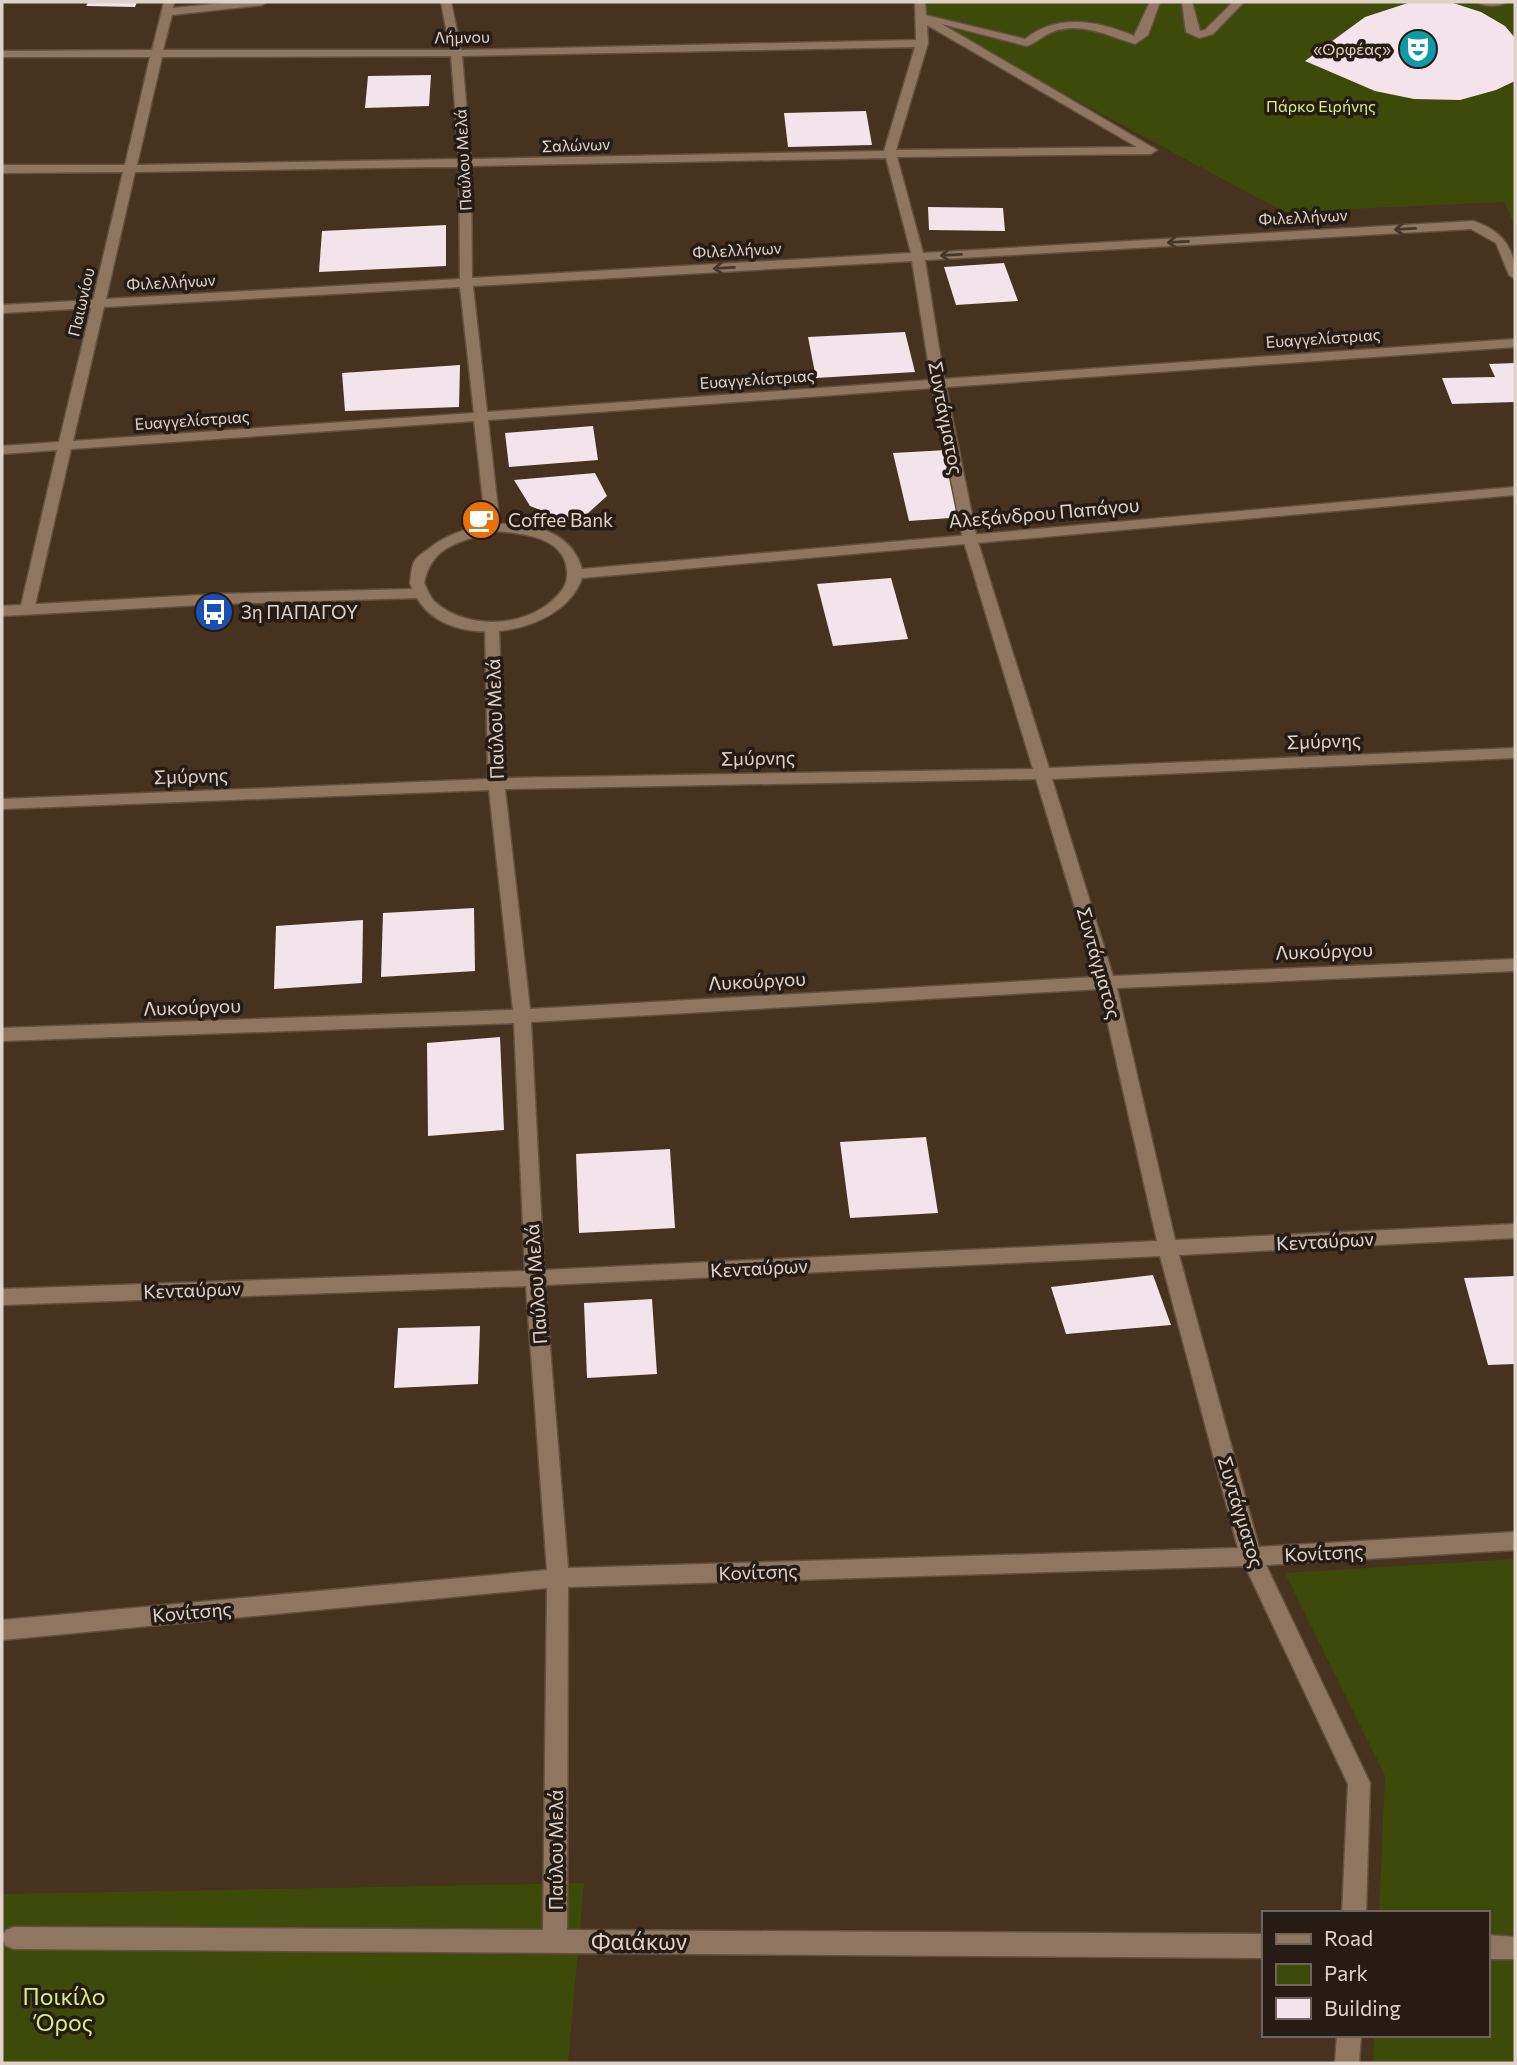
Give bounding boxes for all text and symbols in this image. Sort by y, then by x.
street label: Λήμνου [434,27,490,46]
theatre icon: «Ορφέας» [1397,28,1439,70]
place label: «Ορφέας» [1313,39,1391,58]
park label: Πάρκο Ειρήνης [1266,96,1376,115]
street label: Παύλου Μελά [450,109,475,211]
street label: Σαλώνων [541,134,611,155]
street label: Φιλελλήνων [1258,205,1348,228]
one-way arrow [1395,223,1417,236]
one-way arrow [1167,236,1190,249]
street label: Φιλελλήνων [692,238,782,261]
one-way arrow [940,249,963,262]
one-way arrow [713,262,736,275]
street label: Παιωνίου [63,266,98,338]
street label: Φιλελλήνων [126,270,216,293]
street label: Ευαγγελίστριας [1265,324,1381,351]
street label: Συντάγματος [924,359,969,477]
street label: Ευαγγελίστριας [699,365,815,392]
street label: Ευαγγελίστριας [134,406,250,433]
street label: Αλεξάνδρου Παπάγου [948,493,1140,532]
cafe icon: Coffee Bank [460,499,502,541]
place label: Coffee Bank [508,508,613,531]
bus stop icon: 3η ΠΑΠΑΓΟΥ [193,591,235,633]
place label: 3η ΠΑΠΑΓΟΥ [241,600,358,623]
street label: Παύλου Μελά [481,658,508,780]
street label: Σμύρνης [1286,728,1362,753]
street label: Σμύρνης [721,745,795,770]
street label: Σμύρνης [153,763,229,788]
street label: Συντάγματος [1073,904,1126,1021]
street label: Λυκούργου [1275,937,1373,964]
street label: Λυκούργου [708,966,806,995]
street label: Λυκούργου [143,993,241,1020]
street label: Παύλου Μελά [520,1223,551,1345]
street label: Κενταύρων [1276,1226,1375,1255]
street label: Κενταύρων [710,1253,809,1282]
street label: Κενταύρων [143,1276,242,1303]
street label: Συντάγματος [1214,1454,1269,1570]
street label: Κονίτσης [1284,1539,1364,1566]
street label: Κονίτσης [718,1559,798,1584]
street label: Κονίτσης [151,1597,232,1626]
street label: Παύλου Μελά [544,1790,567,1910]
legend [1262,1911,1489,2037]
text: Road [1324,1925,1373,1950]
street label: Φαιάκων [591,1927,687,1955]
text: Park [1324,1960,1368,1985]
park label: Ποικίλο Όρος [22,1982,106,2036]
text: Building [1324,1995,1401,2020]

